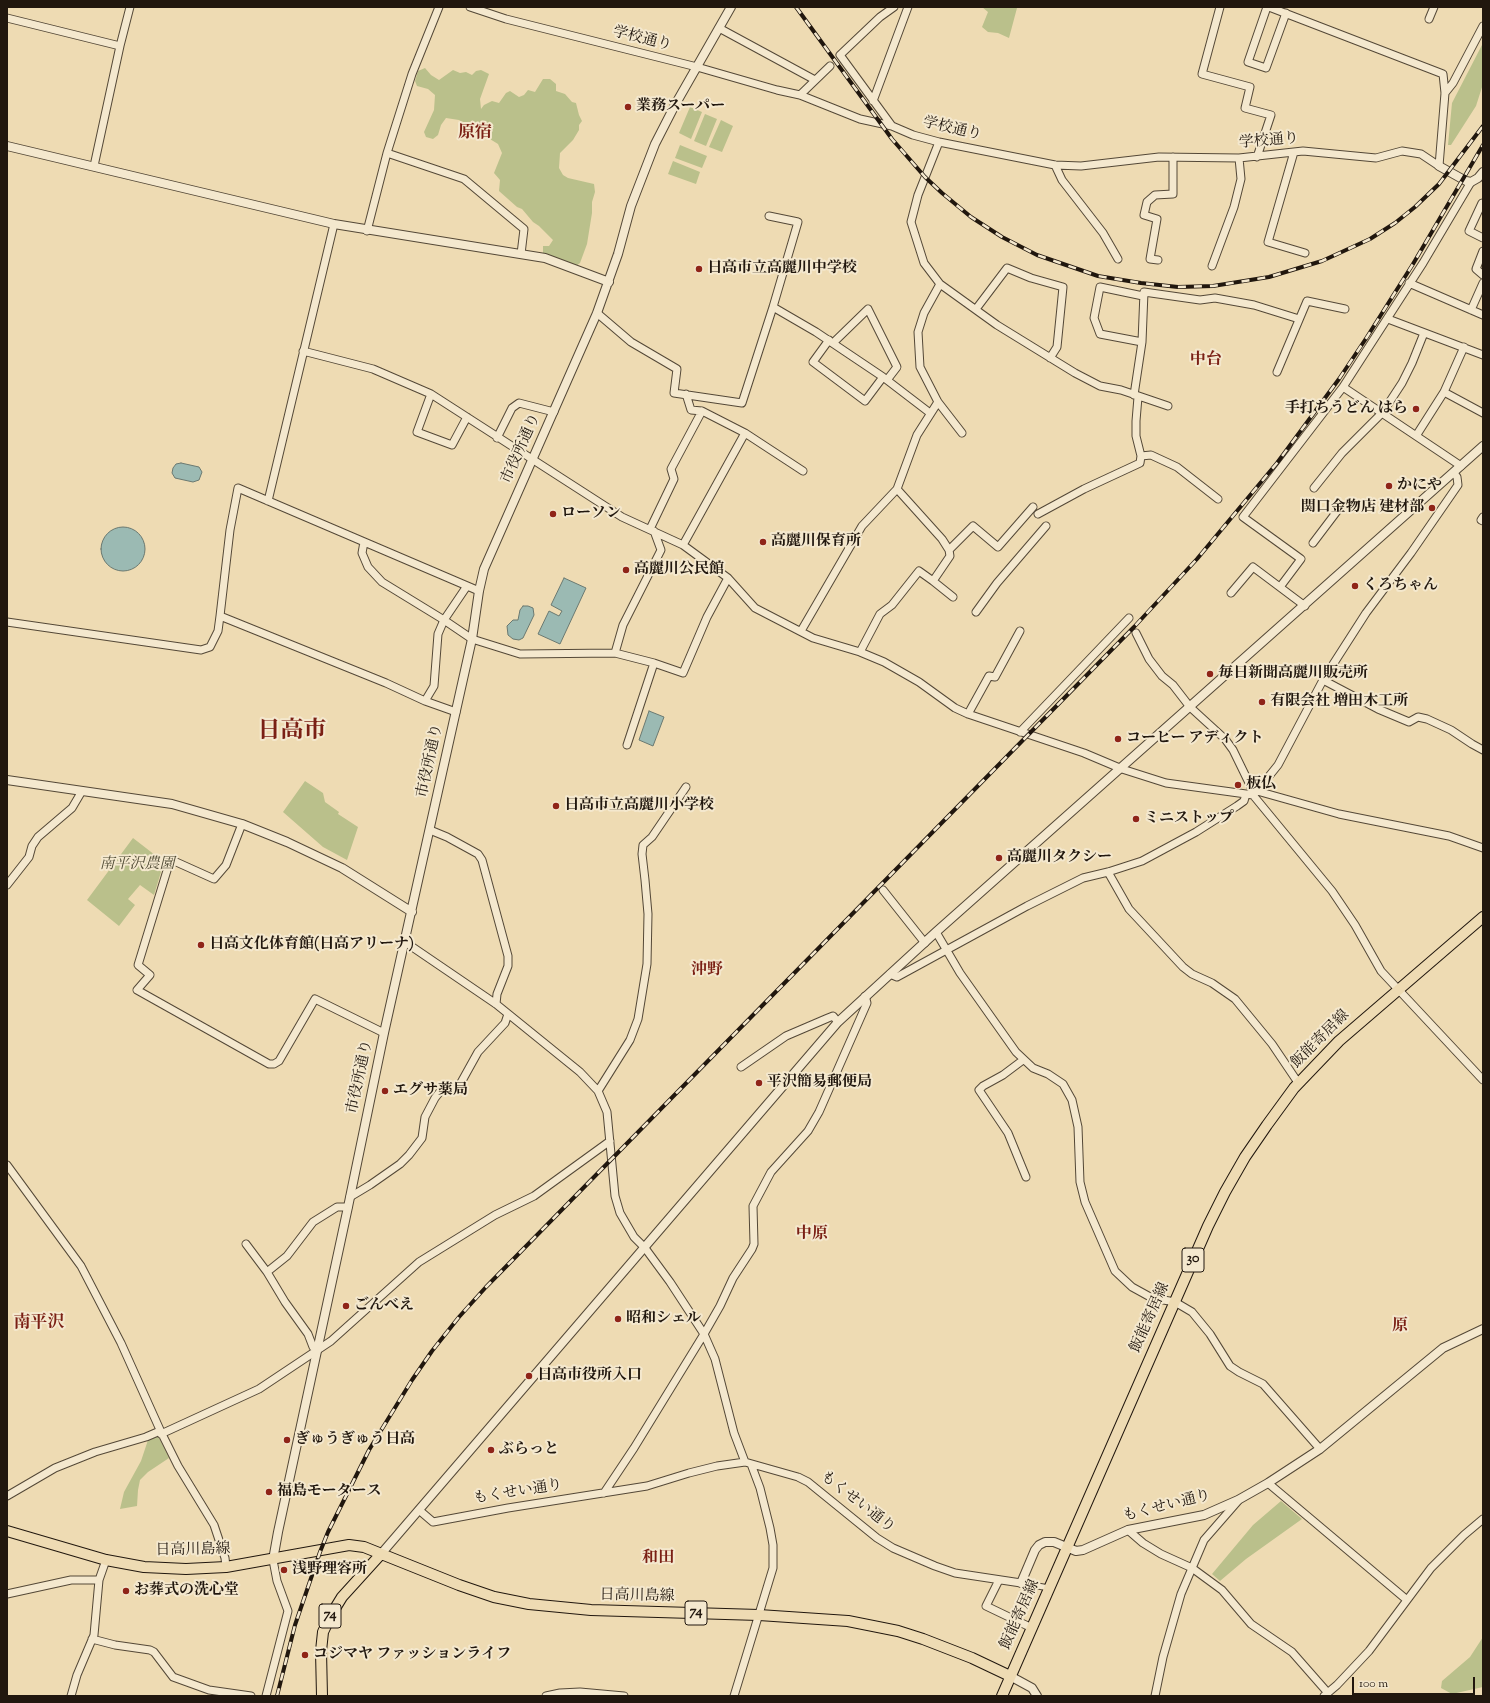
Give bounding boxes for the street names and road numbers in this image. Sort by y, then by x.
street label: 学校通り [611,24,673,56]
street label: 学校通り [921,114,983,146]
street label: 学校通り [1238,130,1300,154]
street label: 市役所通り [499,411,545,487]
street label: 市役所通り [414,722,448,800]
street label: 飯能寄居線 [1288,1007,1354,1073]
street label: 市役所通り [344,1038,378,1116]
road number: 30 [1182,1248,1204,1272]
street label: 飯能寄居線 [1128,1280,1174,1356]
street label: もくせい通り [816,1468,898,1538]
street label: もくせい通り [472,1477,564,1509]
street label: もくせい通り [1121,1487,1213,1527]
street label: 日高川島線 [155,1541,231,1561]
street label: 飯能寄居線 [998,1577,1044,1653]
street label: 日高川島線 [599,1587,675,1607]
road number: 74 [685,1601,707,1625]
road number: 74 [319,1604,341,1628]

